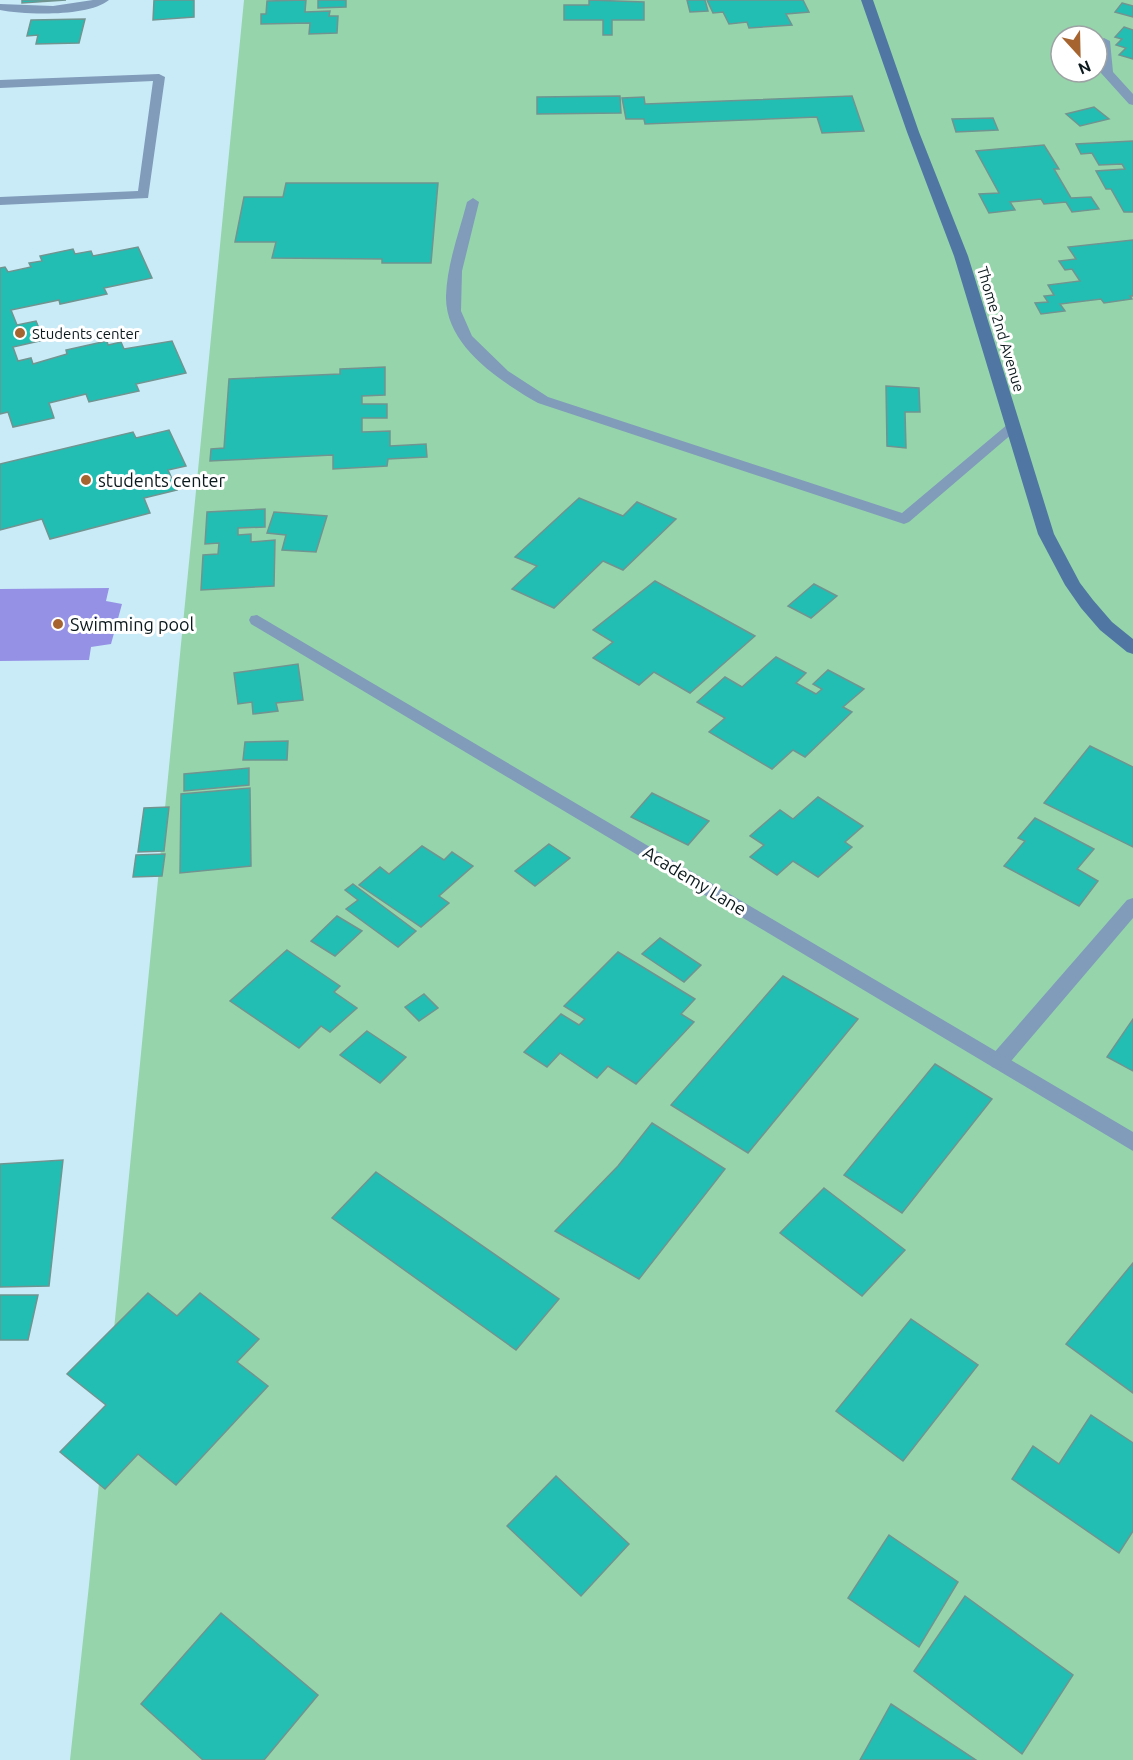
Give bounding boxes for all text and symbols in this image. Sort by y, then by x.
north arrow [1049,24,1109,84]
text: N [1076,57,1094,78]
street label: Thome 2nd Avenue [974,264,1028,394]
place label: Students center [32,325,140,342]
marker: Students center [13,326,27,340]
place label: students center [98,470,225,490]
marker: students center [79,473,93,487]
place label: Swimming pool [70,614,195,634]
marker: Swimming pool [51,617,65,631]
street label: Academy Lane [640,841,750,919]

